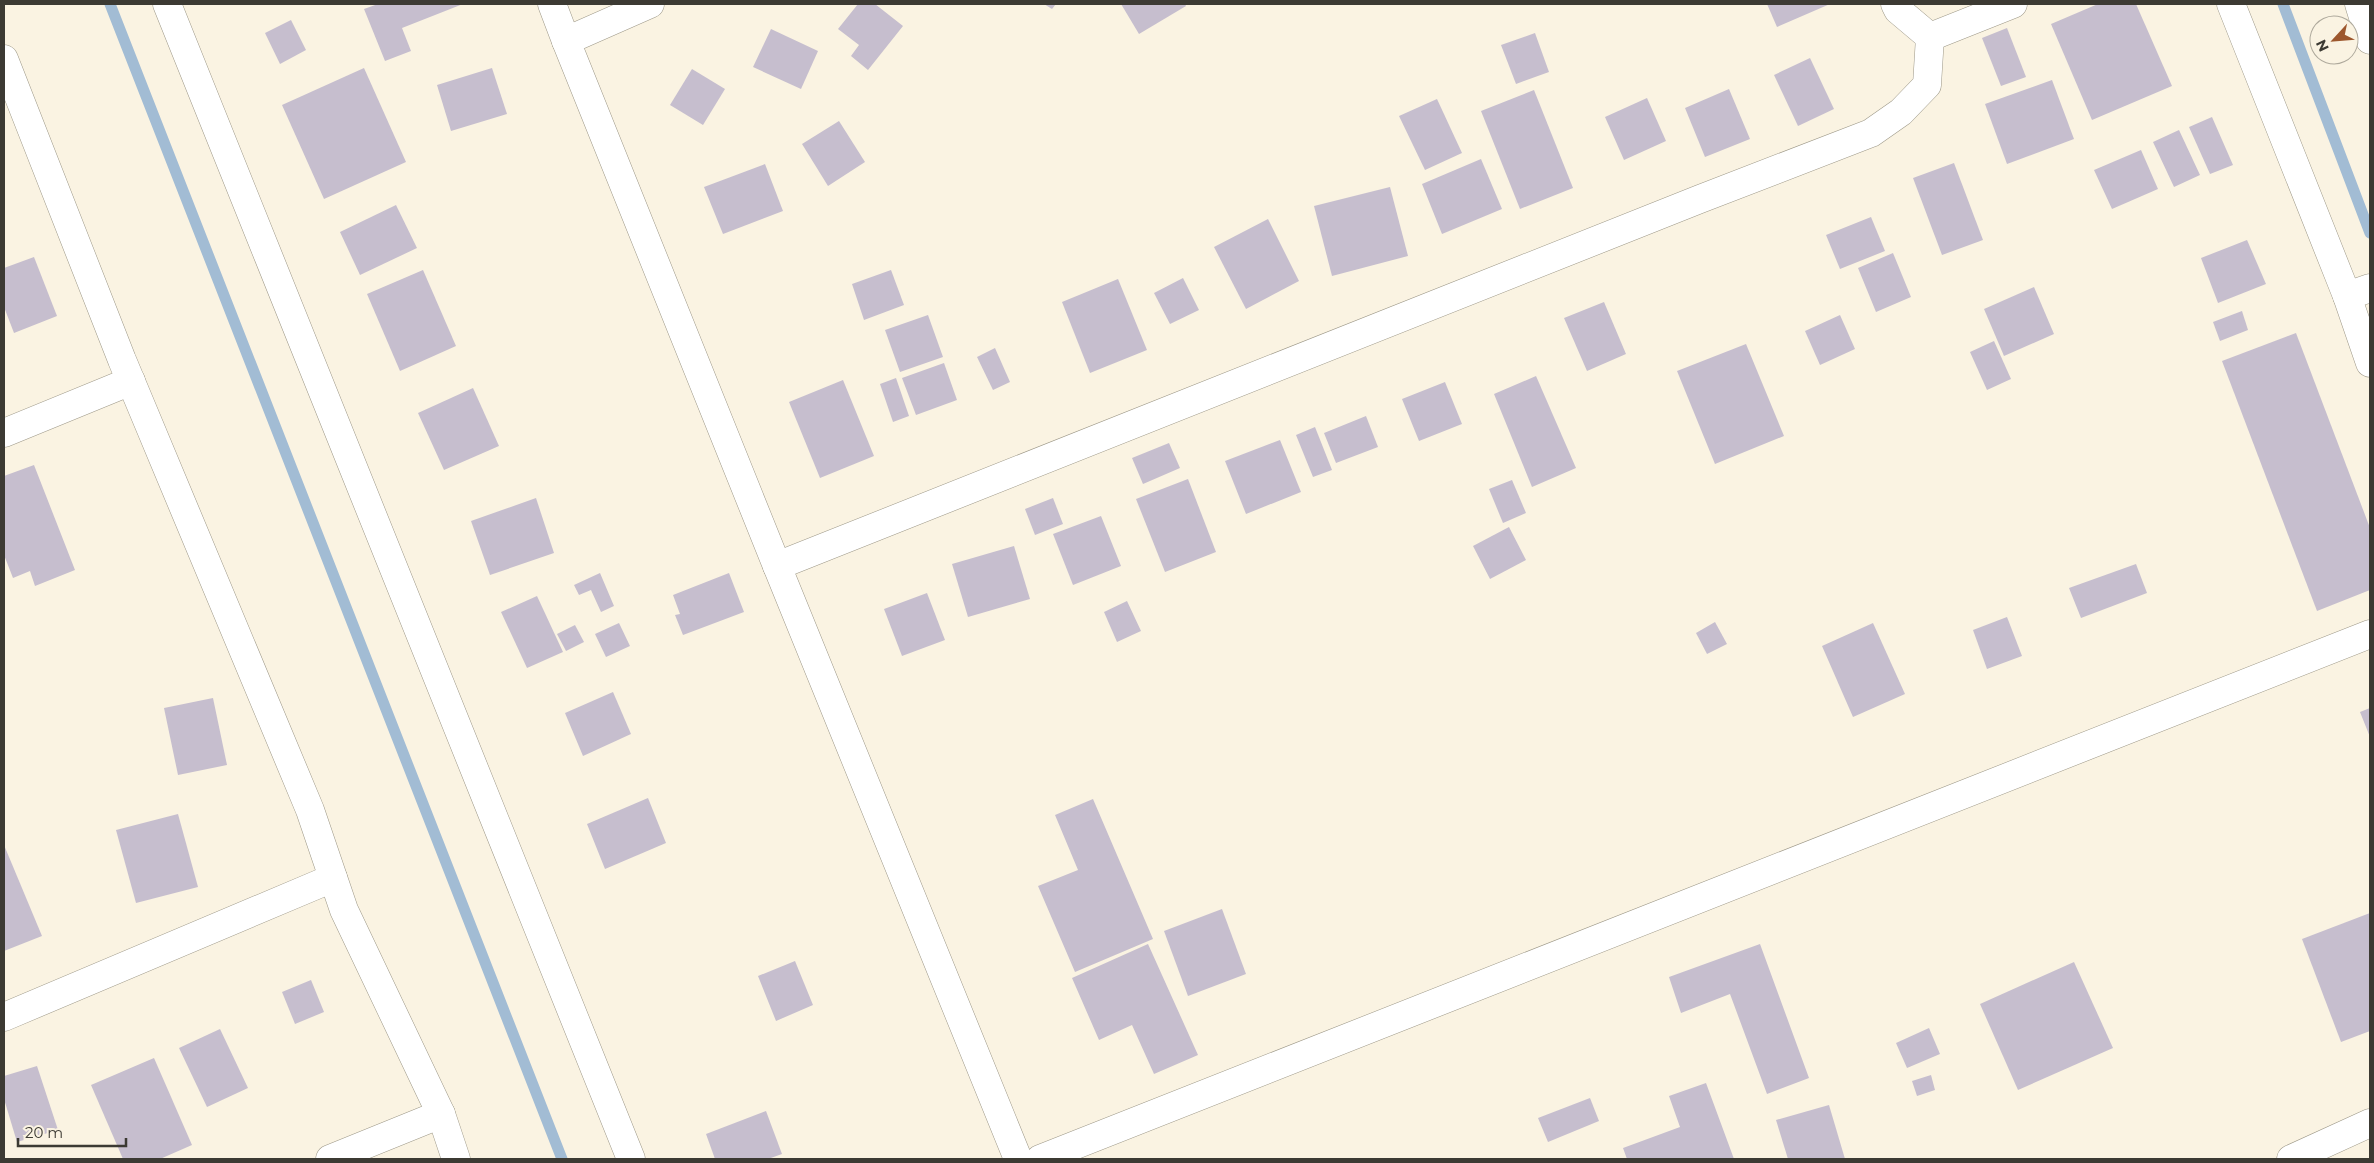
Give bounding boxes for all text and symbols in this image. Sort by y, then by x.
north arrow [2309,15,2359,65]
text: N [2312,37,2333,55]
scale bar [18,1116,125,1148]
text: 20 m [25,1123,63,1142]

